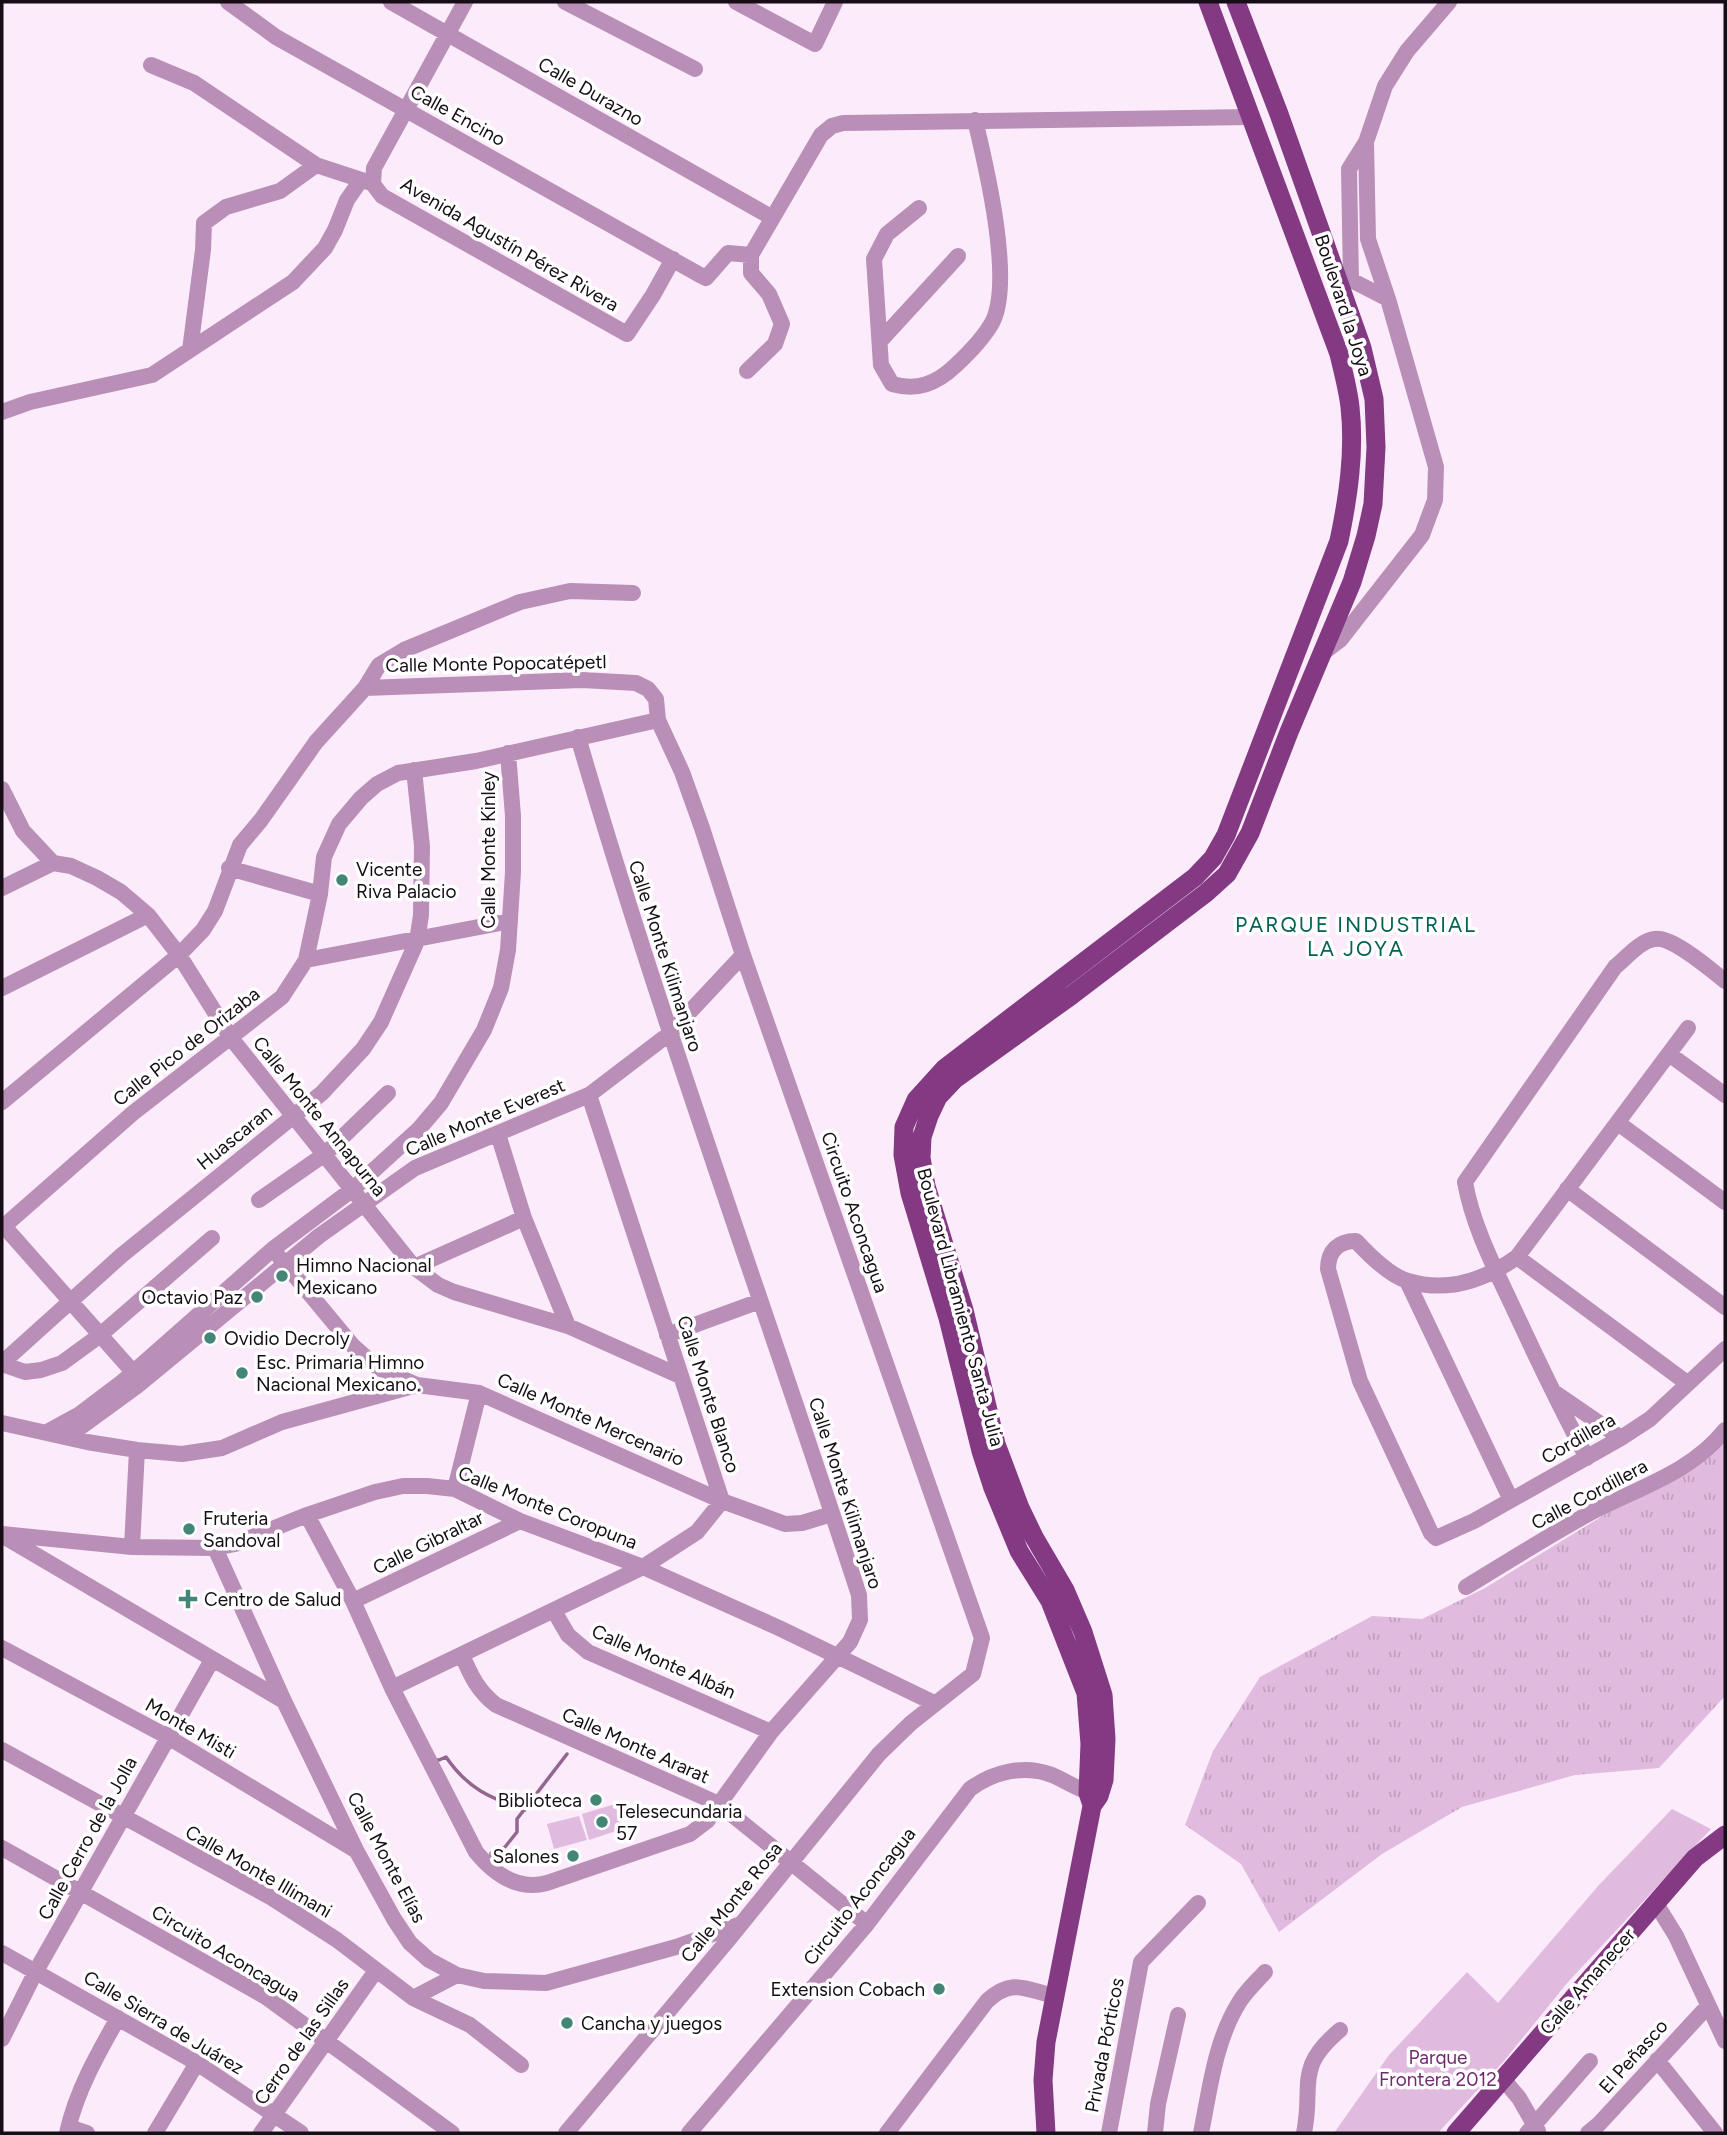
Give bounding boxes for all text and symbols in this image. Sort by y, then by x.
street label: Calle Durazno [534,52,647,131]
street label: Calle Encino [406,80,509,151]
street label: Avenida Agustín Pérez Rivera [397,172,623,316]
street label: Boulevard la Joya [1310,231,1377,379]
street label: Calle Monte Popocatépetl [385,650,607,677]
street label: Calle Monte Kinley [477,771,500,929]
street label: Calle Monte Kilimanjaro [624,857,707,1055]
place label: Vicente Riva Palacio [356,858,456,903]
marker: Vicente Riva Palacio [334,872,350,888]
district label: PARQUE INDUSTRIAL LA JOYA [1235,912,1477,961]
street label: Calle Pico de Orizaba [108,982,264,1111]
street label: Calle Monte Annapurna [248,1032,391,1201]
street label: Calle Monte Everest [402,1074,568,1161]
street label: Huascaran [192,1100,277,1175]
street label: Circuito Aconcagua [816,1129,893,1296]
street label: Boulevard Libramiento Santa Julia [912,1165,1009,1449]
place label: Himno Nacional Mexicano [296,1254,432,1299]
marker: Himno Nacional Mexicano [274,1268,290,1284]
place label: Octavio Paz [141,1286,243,1309]
marker: Octavio Paz [249,1289,265,1305]
street label: Calle Monte Blanco [672,1313,745,1476]
place label: Ovidio Decroly [224,1327,350,1350]
marker: Ovidio Decroly [202,1330,218,1346]
place label: Esc. Primaria Himno Nacional Mexicano. [256,1351,424,1396]
marker: Esc. Primaria Himno Nacional Mexicano. [234,1365,250,1381]
street label: Calle Monte Mercenario [494,1368,688,1471]
street label: Calle Monte Kilimanjaro [804,1394,887,1592]
street label: Cordillera [1537,1408,1619,1469]
street label: Calle Cordillera [1527,1454,1651,1535]
street label: Calle Monte Coropuna [455,1461,641,1554]
street label: Calle Gibraltar [369,1505,488,1579]
place label: Fruteria Sandoval [203,1507,280,1552]
marker: Fruteria Sandoval [181,1521,197,1537]
place label: Centro de Salud [204,1588,341,1611]
marker: Centro de Salud [178,1589,198,1609]
street label: Calle Monte Albán [588,1619,739,1704]
street label: Monte Misti [141,1693,240,1764]
street label: Calle Monte Ararat [558,1703,713,1788]
street label: Calle Cerro de la Jolla [33,1753,142,1924]
street label: Calle Monte Elías [342,1788,431,1927]
place label: Biblioteca [498,1789,582,1812]
marker: Biblioteca [588,1792,604,1808]
place label: Telesecundaria 57 [616,1800,742,1845]
marker: Telesecundaria 57 [594,1814,610,1830]
street label: Calle Monte Illimani [181,1820,336,1923]
street label: Circuito Aconcagua [798,1823,920,1970]
street label: Calle Monte Rosa [676,1837,787,1967]
place label: Salones [493,1845,559,1868]
marker: Salones [565,1848,581,1864]
street label: Circuito Aconcagua [148,1900,304,2007]
street label: Calle Amanecer [1535,1923,1640,2039]
street label: Calle Sierra de Juárez [79,1965,248,2079]
street label: Cerro de las Sillas [249,1973,354,2109]
street label: Privada Pórticos [1080,1976,1129,2114]
place label: Extension Cobach [771,1978,925,2001]
marker: Extension Cobach [931,1981,947,1997]
place label: Cancha y juegos [581,2012,722,2035]
marker: Cancha y juegos [559,2015,575,2031]
street label: El Peñasco [1594,2015,1673,2098]
park label: Parque Frontera 2012 [1379,2046,1497,2091]

